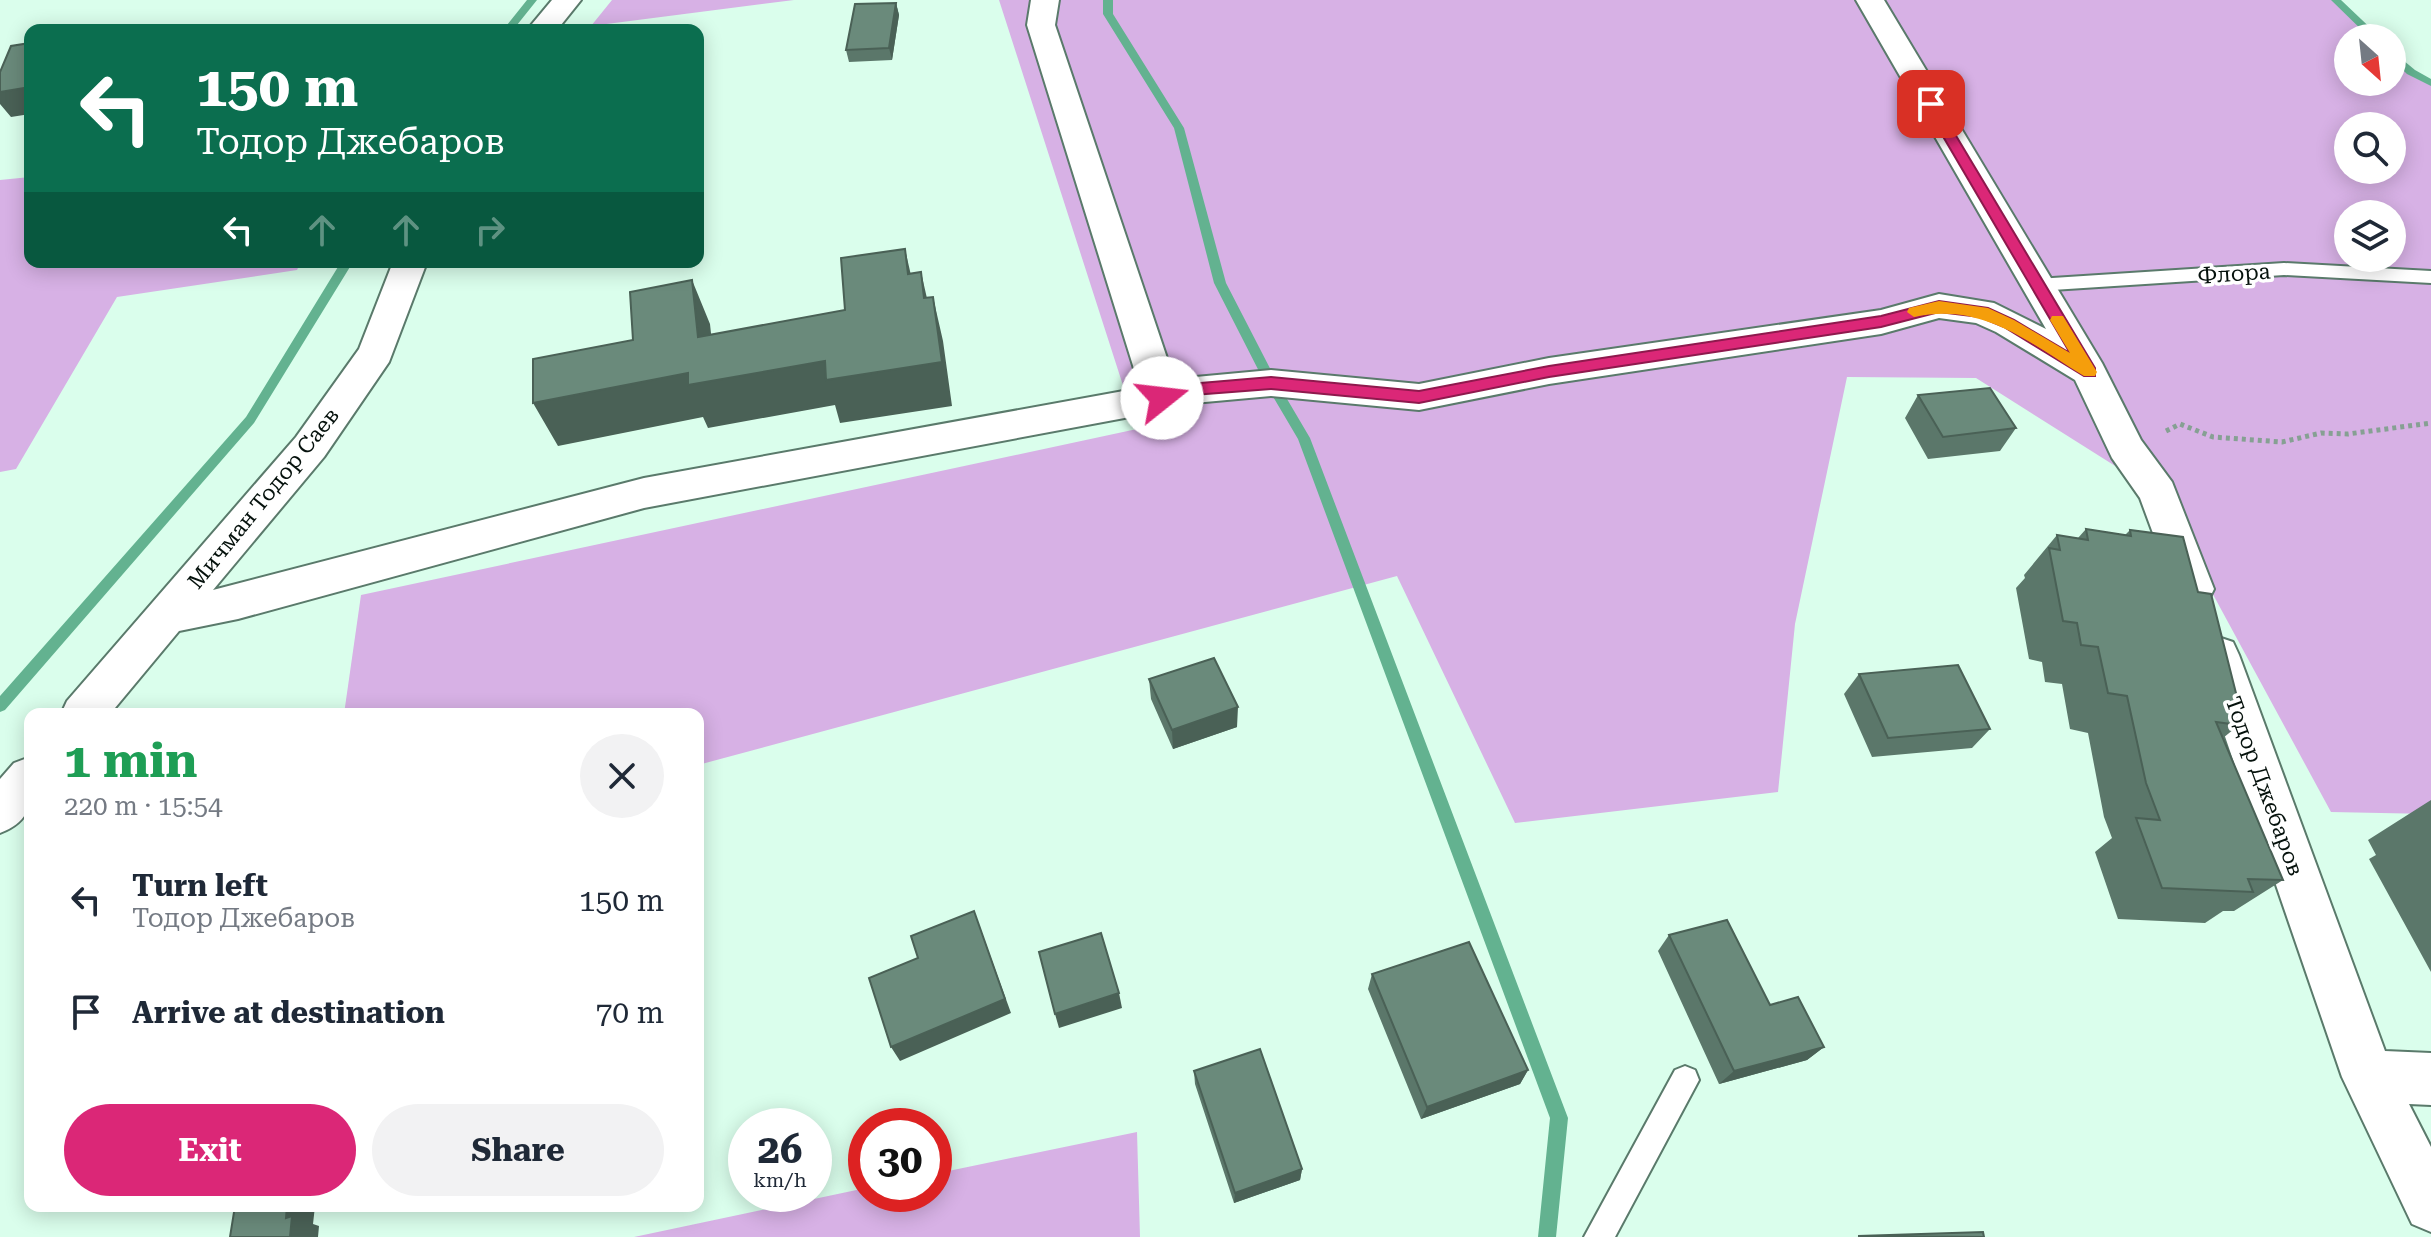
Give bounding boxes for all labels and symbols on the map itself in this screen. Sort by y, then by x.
north arrow [2334,24,2406,96]
pin [1897,70,1965,138]
street label: Флора [2197,258,2271,289]
position arrow [1120,356,1204,440]
street label: Мичман Тодор Саев [183,403,344,594]
street label: Тодор Джебаров [2220,693,2309,879]
speed limit sign: 30 [848,1108,952,1212]

